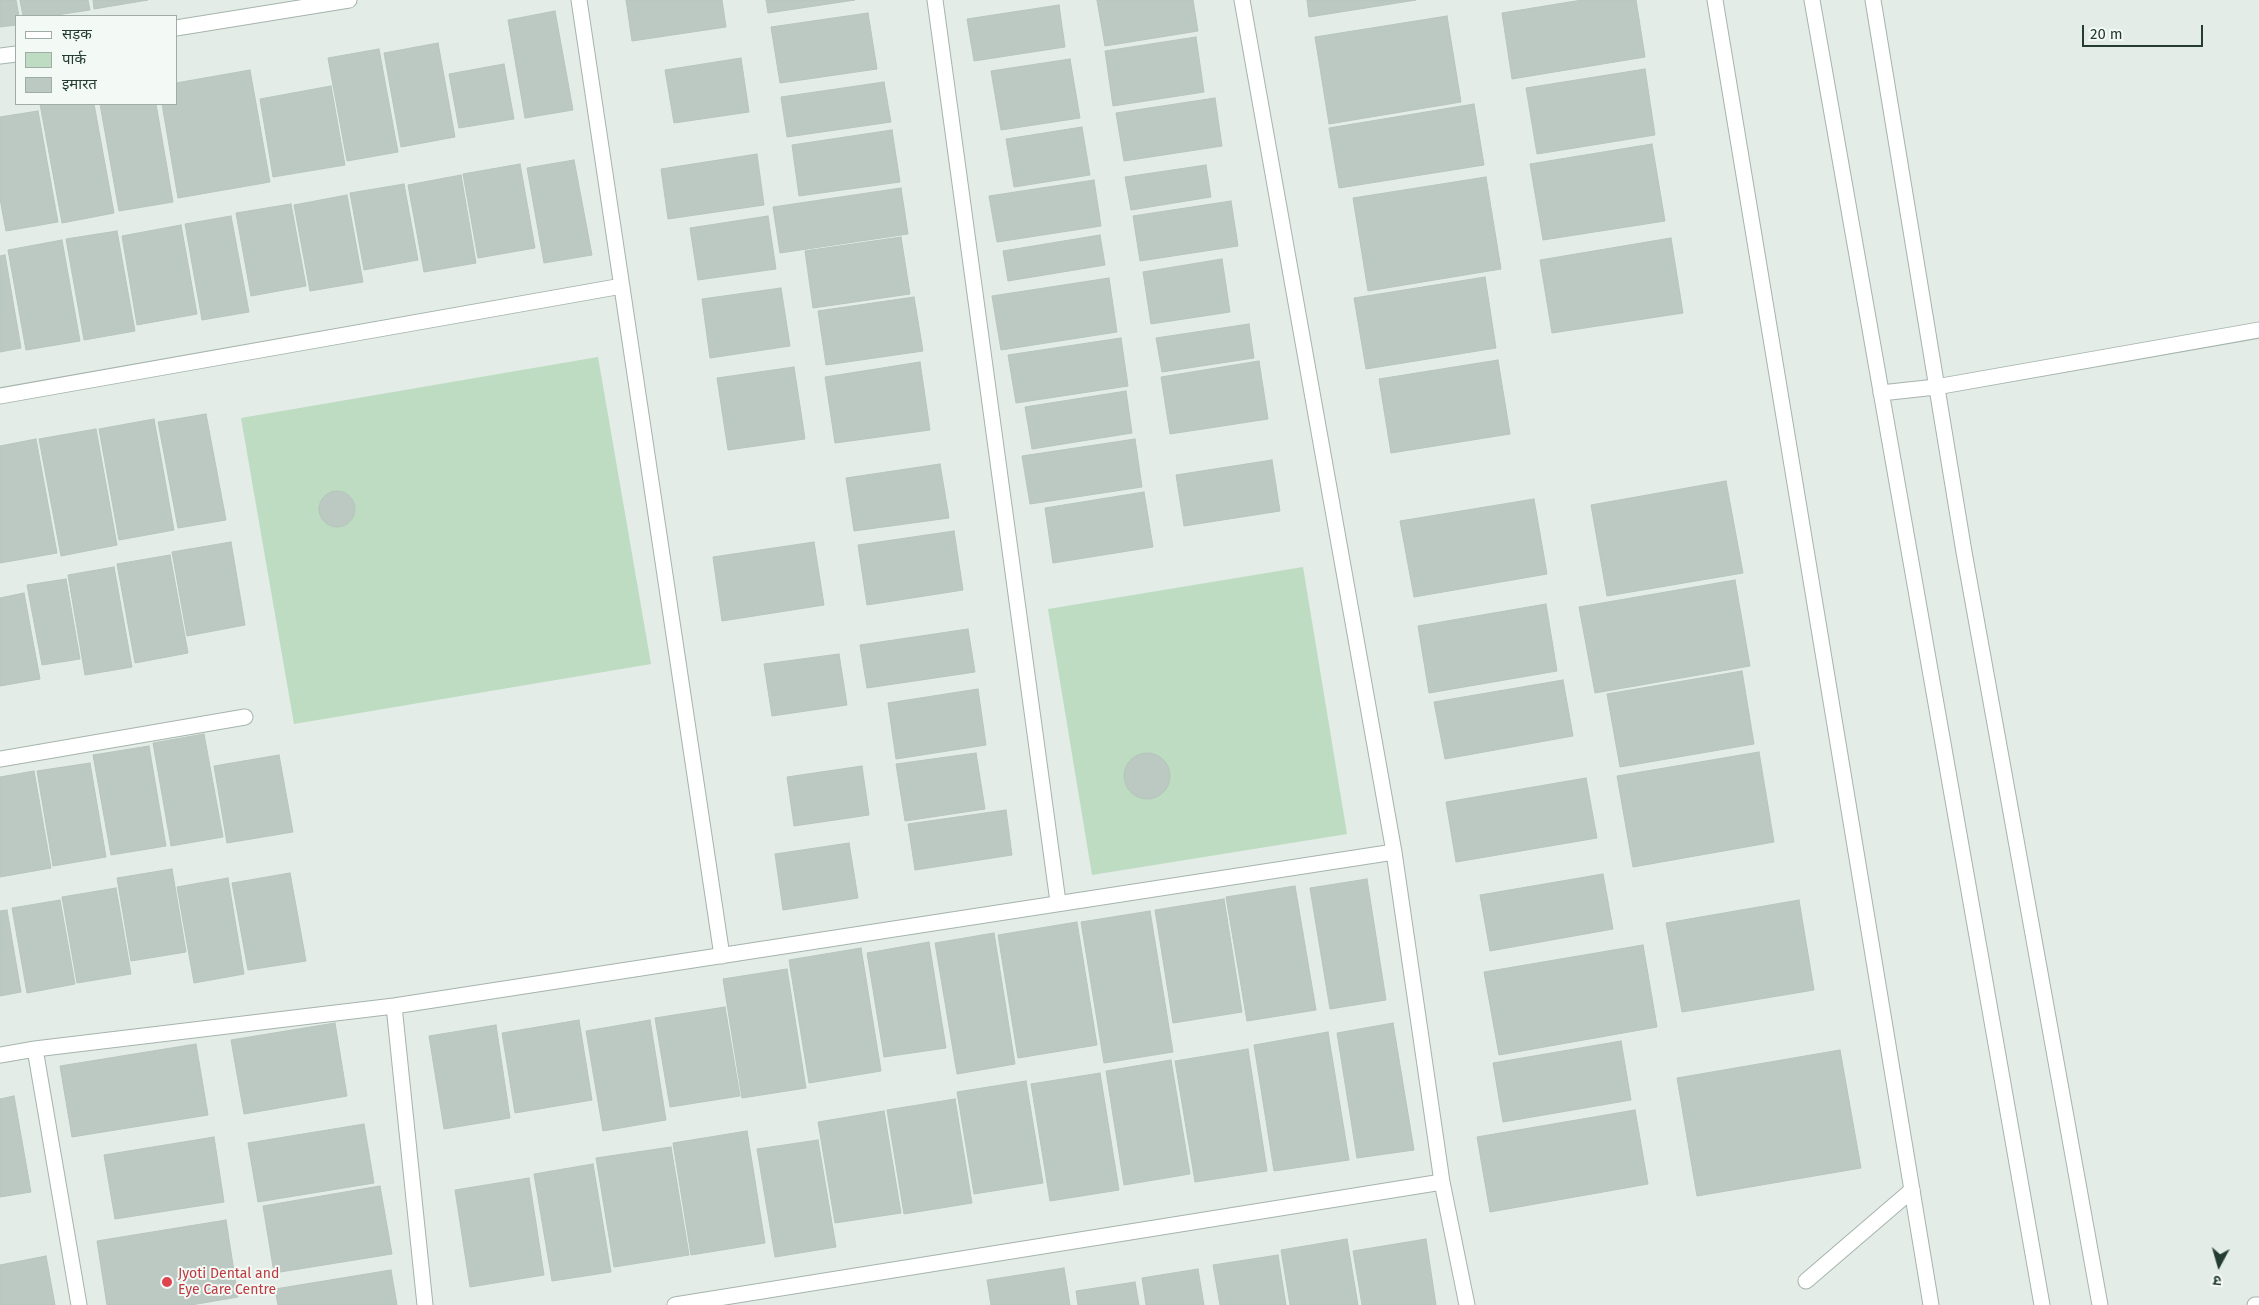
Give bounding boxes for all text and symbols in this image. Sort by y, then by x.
legend [15,15,178,105]
scale bar [2084,15,2205,47]
text: सड़क [62,25,92,43]
text: 20 m [2090,25,2123,43]
text: पार्क [62,50,86,68]
text: इमारत [62,75,97,93]
north arrow [2194,1240,2244,1290]
place label: Jyoti Dental and Eye Care Centre [178,1266,279,1298]
text: उ [2212,1272,2222,1289]
marker: Jyoti Dental and Eye Care Centre [160,1275,174,1289]

